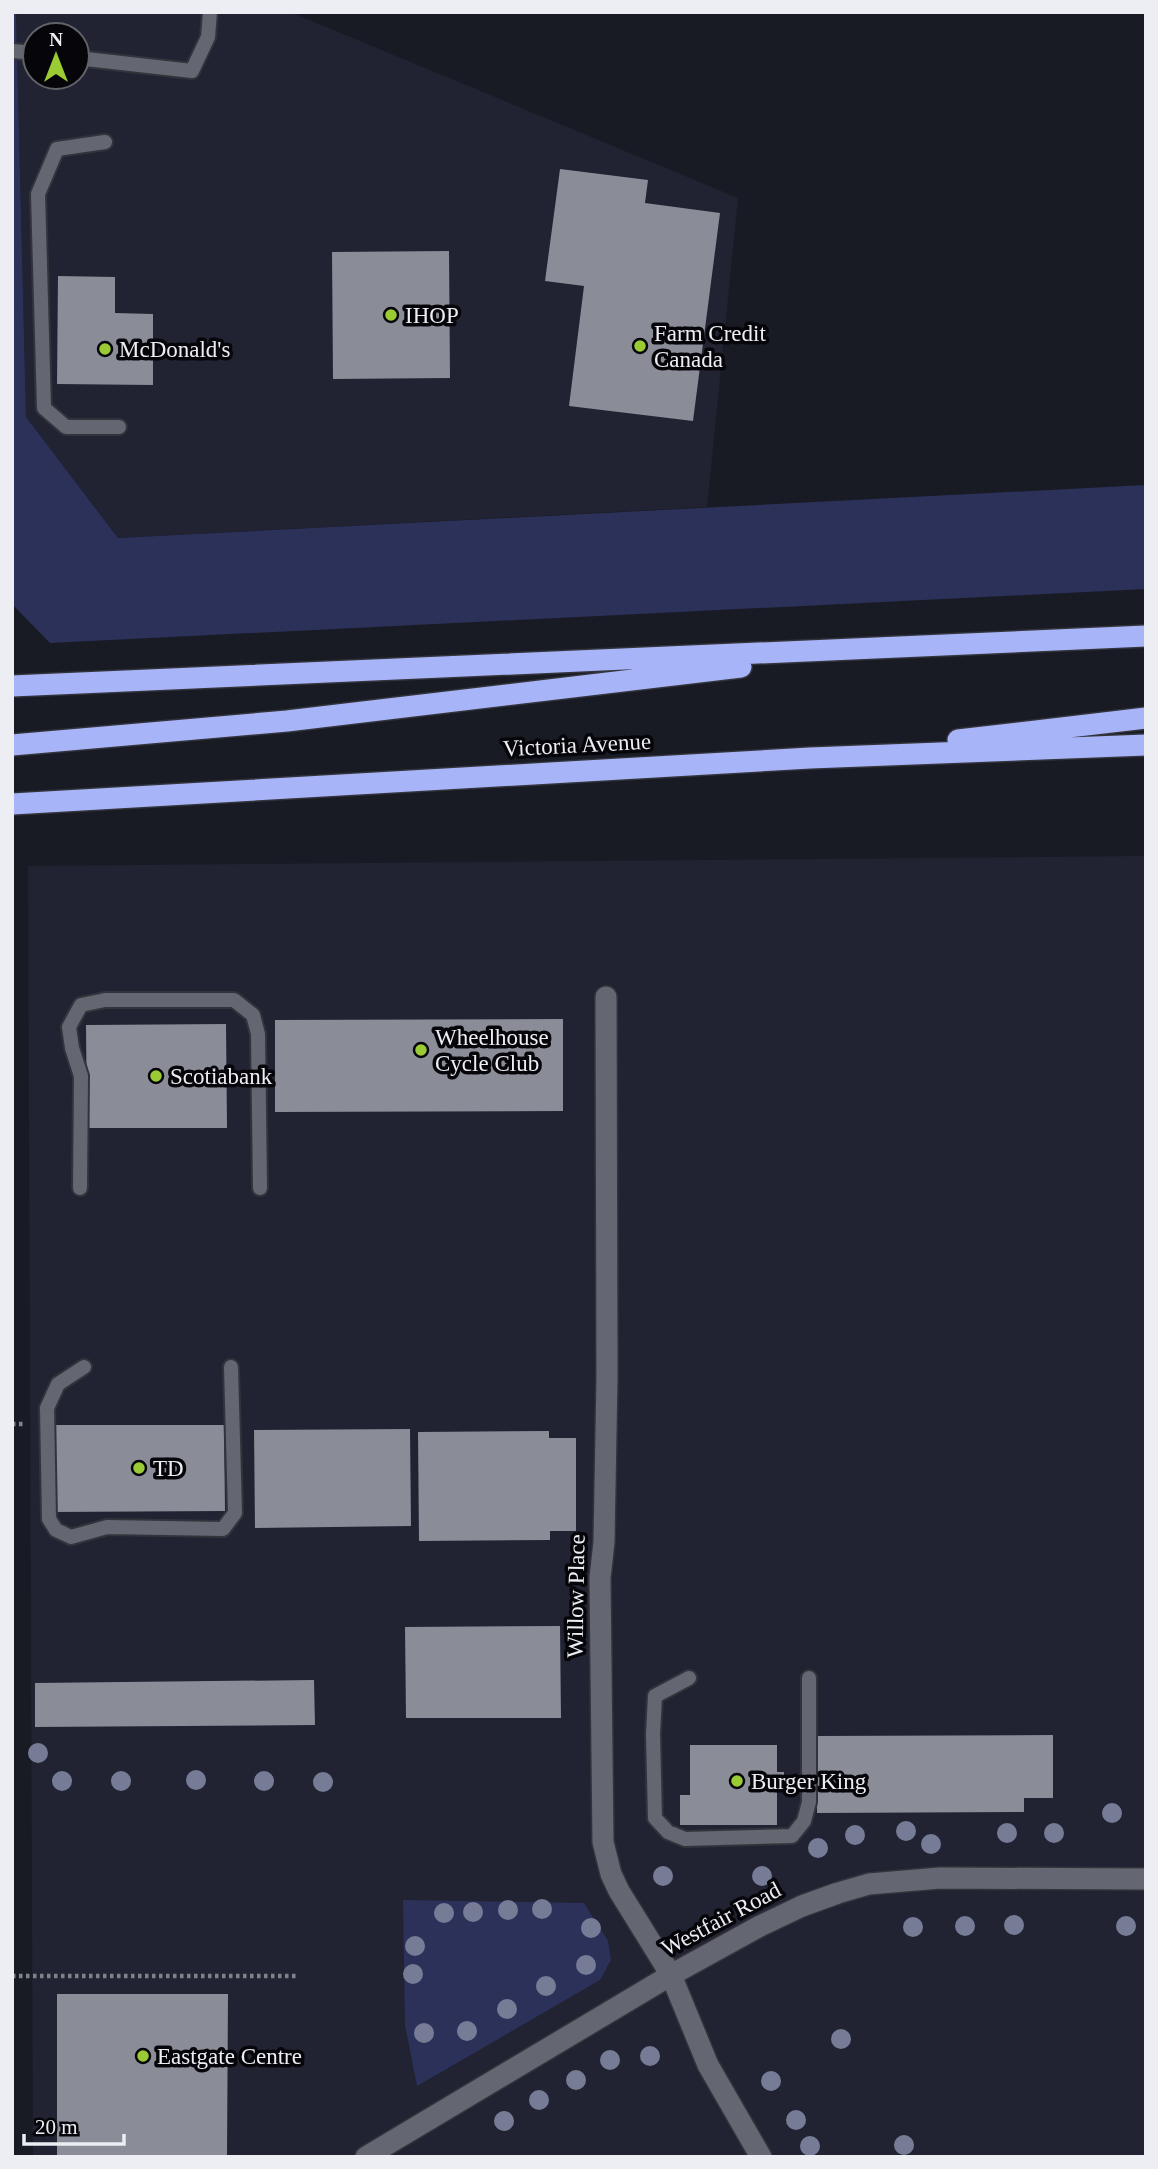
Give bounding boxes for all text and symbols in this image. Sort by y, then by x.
north arrow [21,21,91,91]
text: N [49,29,63,50]
place label: IHOP [405,303,459,328]
marker: IHOP [383,307,399,323]
place label: Farm Credit Canada [654,321,766,372]
place label: McDonald's [119,337,231,362]
marker: Farm Credit Canada [632,338,648,354]
marker: McDonald's [97,341,113,357]
street label: Victoria Avenue [502,729,652,761]
place label: Wheelhouse Cycle Club [435,1025,549,1076]
marker: Wheelhouse Cycle Club [413,1042,429,1058]
place label: Scotiabank [170,1064,273,1089]
marker: Scotiabank [148,1068,164,1084]
place label: TD [153,1456,184,1481]
marker: TD [131,1460,147,1476]
street label: Willow Place [562,1534,590,1658]
place label: Burger King [751,1769,867,1794]
marker: Burger King [729,1773,745,1789]
street label: Westfair Road [657,1877,785,1961]
place label: Eastgate Centre [157,2044,302,2069]
marker: Eastgate Centre [135,2048,151,2064]
scale bar [24,2102,124,2146]
text: 20 m [35,2115,78,2139]

